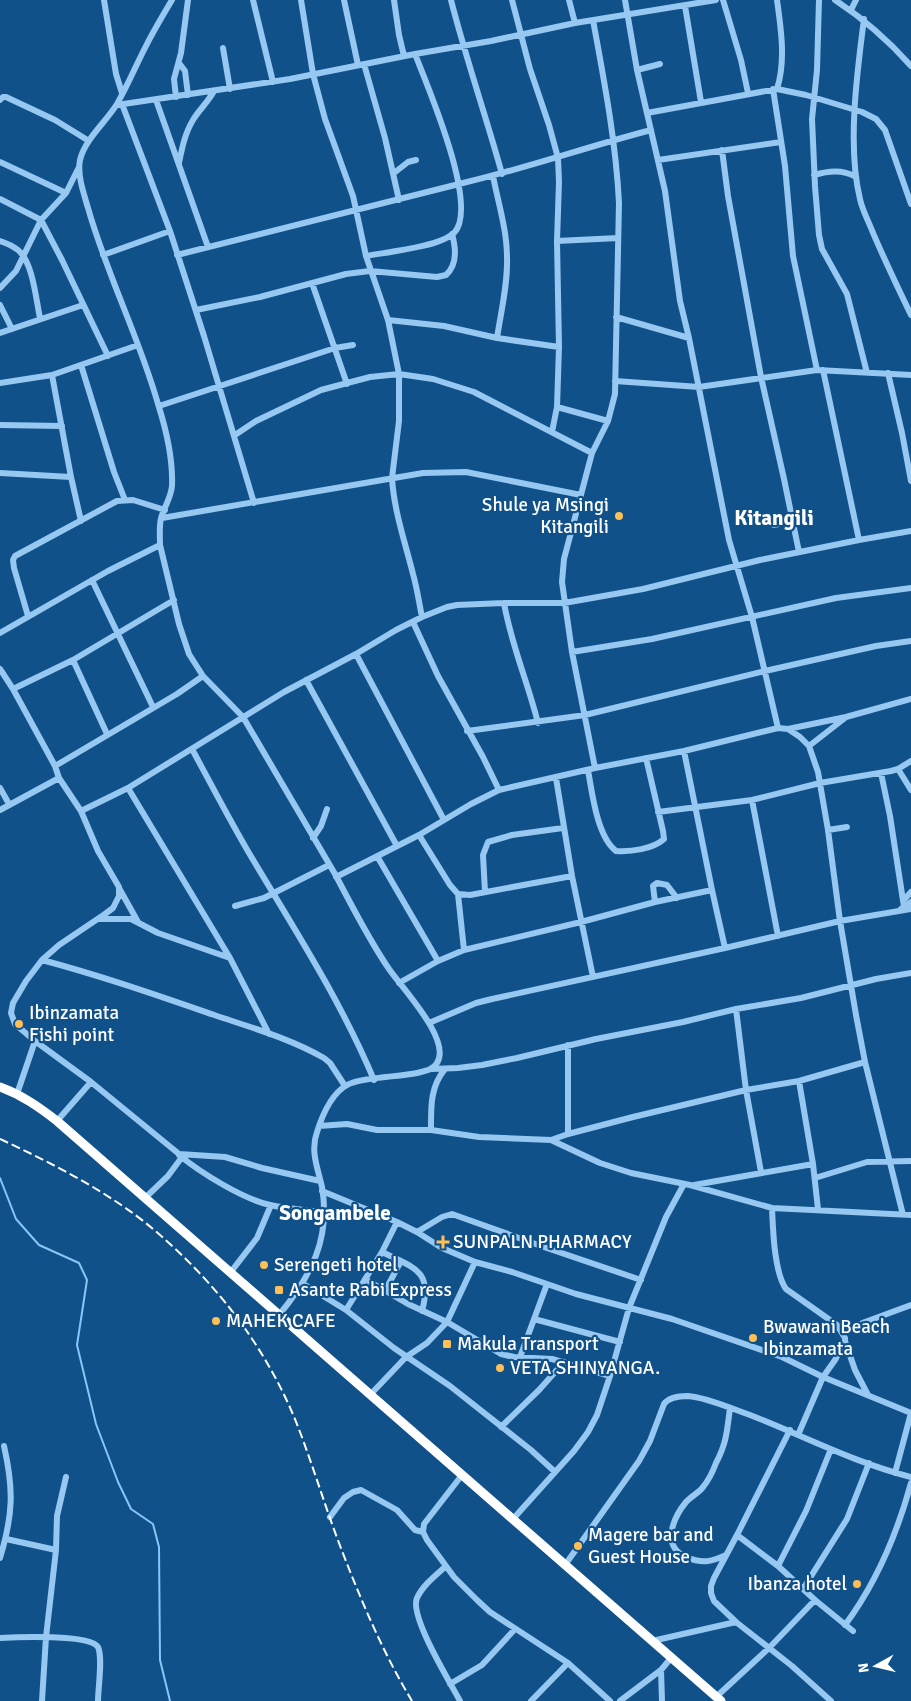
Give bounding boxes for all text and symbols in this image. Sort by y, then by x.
place label: Shule ya Msingi Kitangili [482,493,609,539]
district label: Kitangili [734,505,814,531]
marker: Shule ya Msingi Kitangili [613,510,625,522]
place label: Ibinzamata Fishi point [29,1001,119,1047]
marker: Ibinzamata Fishi point [13,1018,25,1030]
district label: Songambele [279,1200,391,1226]
place label: SUNPALN PHARMACY [453,1230,632,1254]
marker: SUNPALN PHARMACY [437,1236,449,1248]
place label: Serengeti hotel [274,1253,398,1277]
marker: Serengeti hotel [258,1259,270,1271]
place label: Asante Rabi Express [289,1278,452,1302]
marker: Asante Rabi Express [273,1284,285,1296]
place label: MAHEK CAFE [226,1309,336,1333]
marker: MAHEK CAFE [210,1315,222,1327]
place label: Bwawani Beach Ibinzamata [763,1315,890,1361]
place label: Makula Transport [457,1332,599,1356]
marker: Bwawani Beach Ibinzamata [747,1332,759,1344]
marker: Makula Transport [441,1338,453,1350]
place label: VETA SHINYANGA. [510,1356,660,1380]
marker: VETA SHINYANGA. [494,1362,506,1374]
place label: Magere bar and Guest House [588,1523,714,1569]
marker: Magere bar and Guest House [572,1540,584,1552]
place label: Ibanza hotel [747,1572,847,1596]
marker: Ibanza hotel [851,1578,863,1590]
north arrow [851,1641,901,1691]
text: N [855,1662,873,1674]

